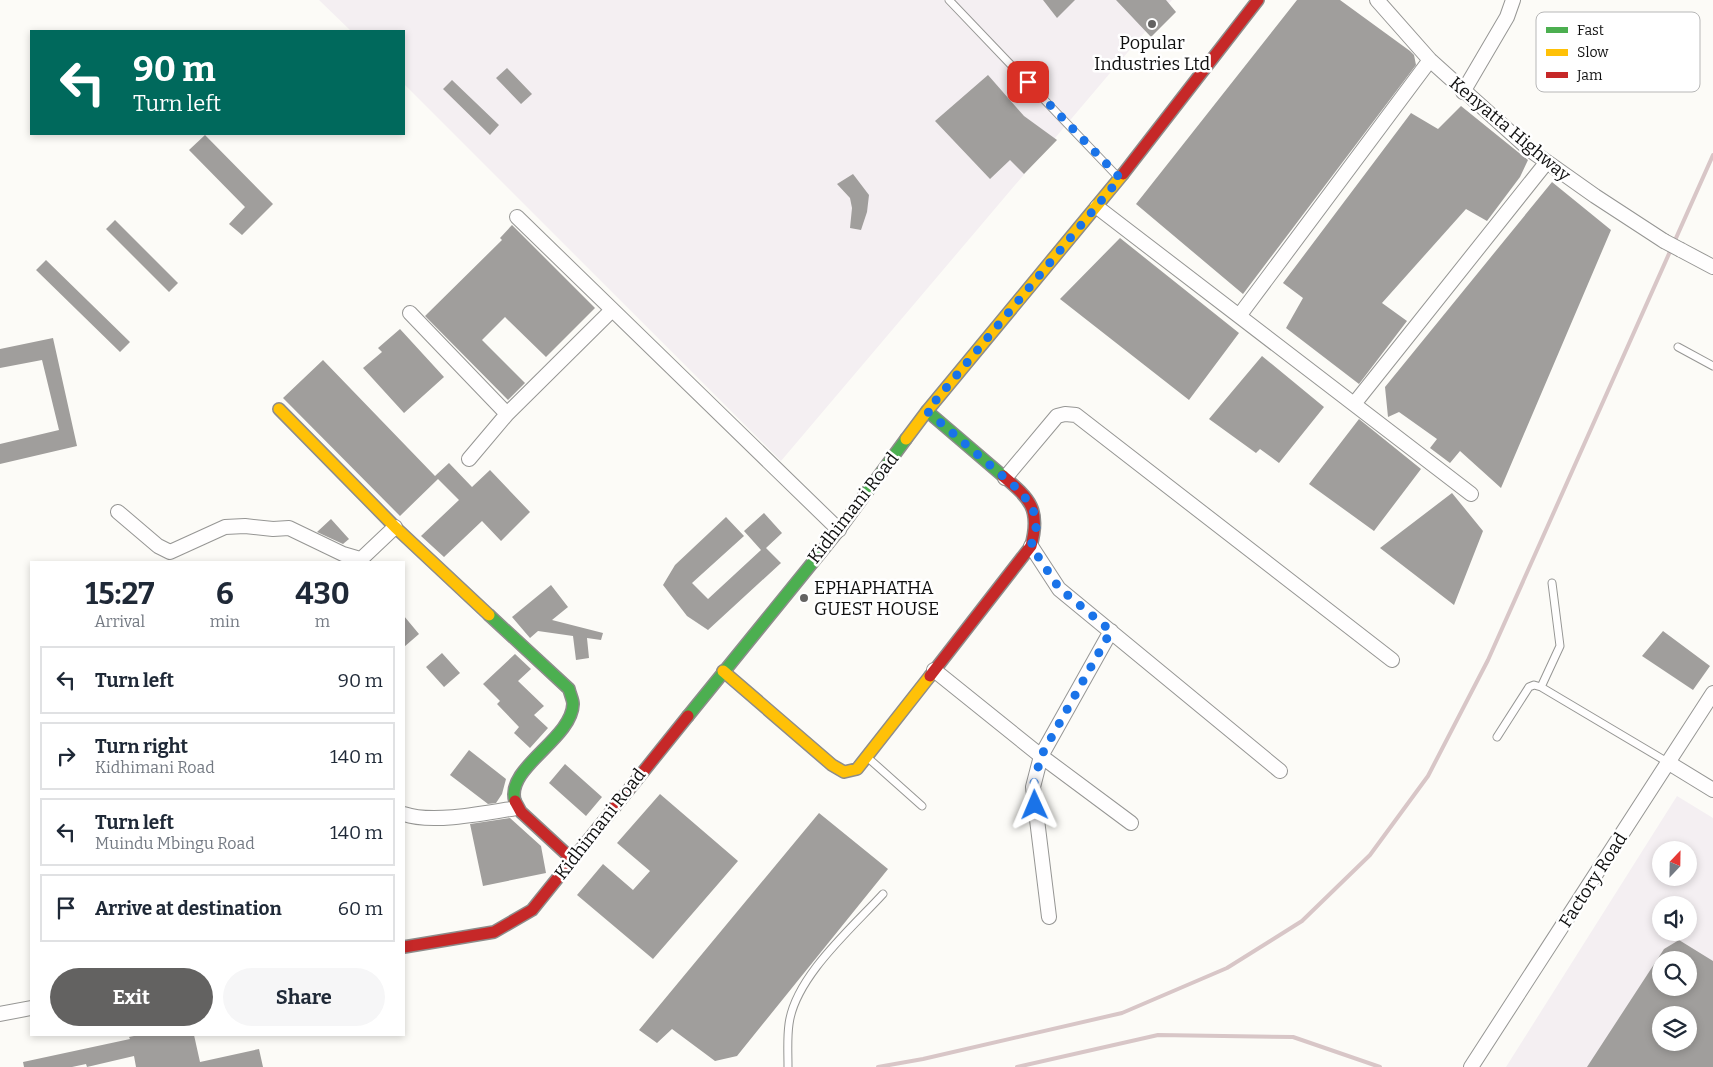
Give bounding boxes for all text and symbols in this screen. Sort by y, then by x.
legend [1536,12,1700,92]
marker: Popular Industries Ltd [1146,18,1158,30]
text: Fast [1577,22,1604,39]
place label: Popular Industries Ltd [1094,32,1210,75]
text: Slow [1577,44,1609,61]
text: 90 m [133,48,216,90]
icon: left [50,50,115,115]
pin [1007,61,1049,103]
text: Jam [1576,67,1603,84]
icon: arrive [1014,68,1042,96]
street label: Kenyatta Highway [1445,72,1575,186]
text: Turn left [133,90,221,117]
street label: Kidhimani Road [803,448,903,568]
text: 15:27 [85,576,154,612]
text: 6 [216,576,234,612]
text: 430 [295,576,350,612]
place label: EPHAPHATHA GUEST HOUSE [814,577,939,620]
marker: EPHAPHATHA GUEST HOUSE [798,592,810,604]
text: Arrival [95,612,145,631]
text: min [210,612,240,631]
text: m [315,612,330,631]
icon: left [52,666,80,694]
text: Turn left [95,669,174,692]
text: 90 m [338,669,383,692]
text: Turn right [95,735,188,758]
icon: right [52,742,80,770]
text: 140 m [330,745,383,768]
text: Kidhimani Road [95,758,215,777]
street label: Kidhimani Road [550,764,650,884]
position arrow [1008,778,1060,830]
text: Turn left [95,811,174,834]
icon: left [52,818,80,846]
text: 140 m [330,821,383,844]
street label: Factory Road [1554,828,1632,932]
text: Muindu Mbingu Road [95,834,255,853]
north arrow [1652,841,1698,886]
map controls [1652,841,1697,1051]
icon: arrive [52,894,80,922]
button: sound [1652,896,1697,941]
text: Arrive at destination [95,897,282,920]
text: 60 m [338,897,383,920]
button: search [1652,951,1697,996]
button: Exit [50,968,213,1026]
button: Share [223,968,385,1026]
button: layers [1652,1006,1697,1051]

